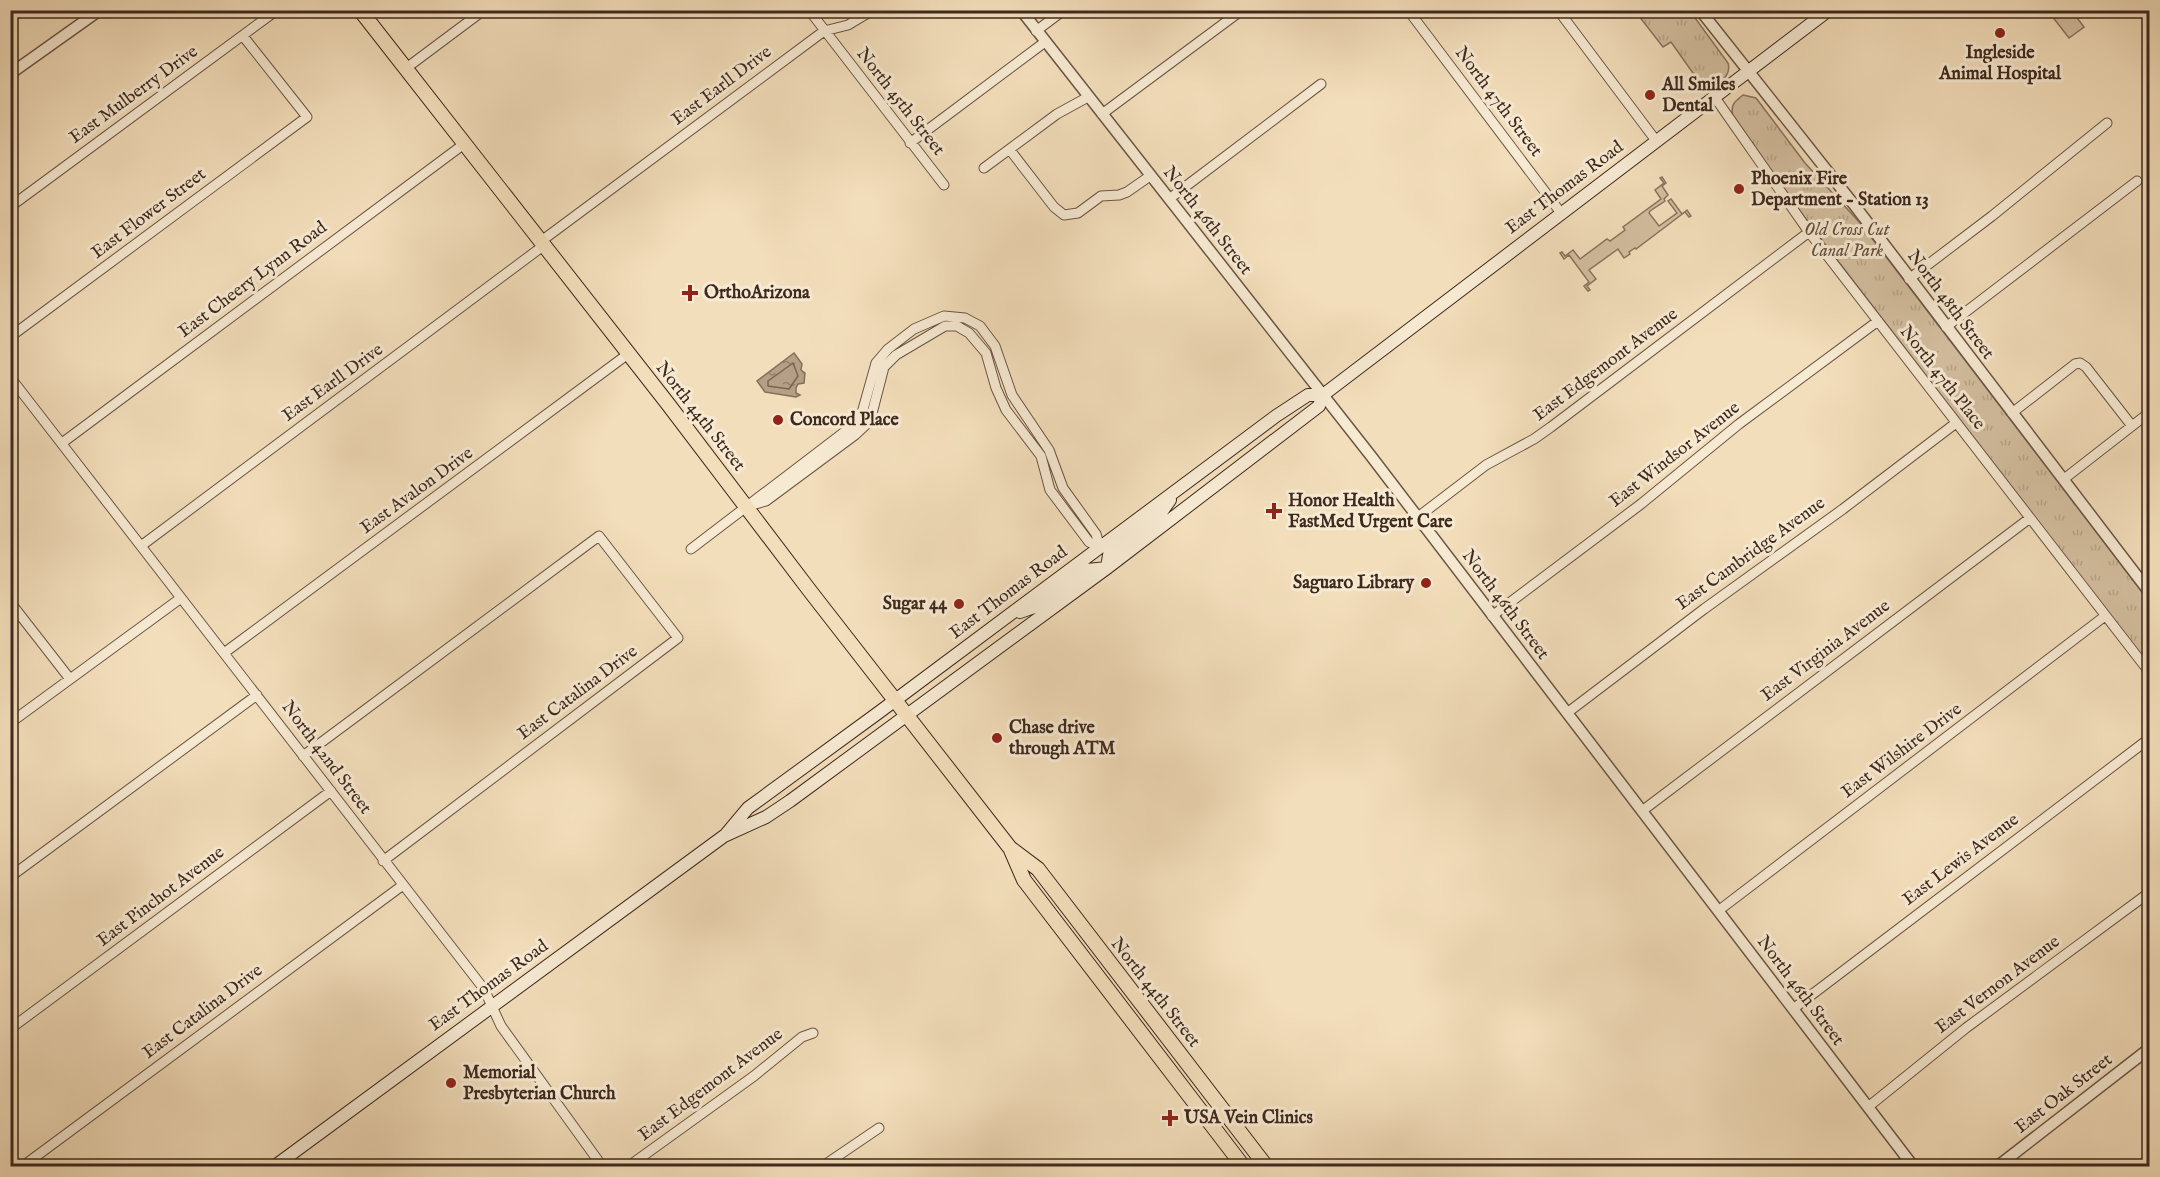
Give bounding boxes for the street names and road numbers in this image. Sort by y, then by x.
street label: East Mulberry Drive [65,41,203,149]
street label: East Earll Drive [667,41,777,131]
street label: North 47th Street [1449,42,1547,162]
street label: North 45th Street [851,43,949,161]
street label: East Thomas Road [1501,136,1629,240]
street label: North 46th Street [1157,162,1257,280]
street label: East Flower Street [87,163,211,265]
street label: East Cheery Lynn Road [174,216,332,343]
street label: North 48th Street [1901,246,1999,364]
street label: East Edgemont Avenue [1529,303,1683,427]
street label: North 47th Place [1894,321,1990,435]
street label: East Earll Drive [278,339,388,427]
street label: North 44th Street [650,357,750,477]
street label: East Windsor Avenue [1605,397,1745,513]
street label: East Avalon Drive [356,442,478,540]
street label: East Cambridge Avenue [1672,492,1830,616]
street label: East Thomas Road [945,541,1073,645]
street label: North 46th Street [1456,545,1554,665]
street label: East Virginia Avenue [1757,595,1895,707]
street label: East Catalina Drive [513,640,643,746]
street label: North 42nd Street [276,697,376,819]
street label: East Wilshire Drive [1837,698,1967,804]
street label: East Lewis Avenue [1898,809,2024,911]
street label: East Pinchot Avenue [93,842,229,952]
street label: North 46th Street [1751,931,1849,1051]
street label: East Vernon Avenue [1931,931,2065,1039]
street label: North 44th Street [1105,933,1205,1053]
street label: East Thomas Road [425,935,553,1037]
street label: East Catalina Drive [138,959,268,1065]
street label: East Edgemont Avenue [634,1023,788,1147]
street label: East Oak Street [2011,1049,2117,1139]

